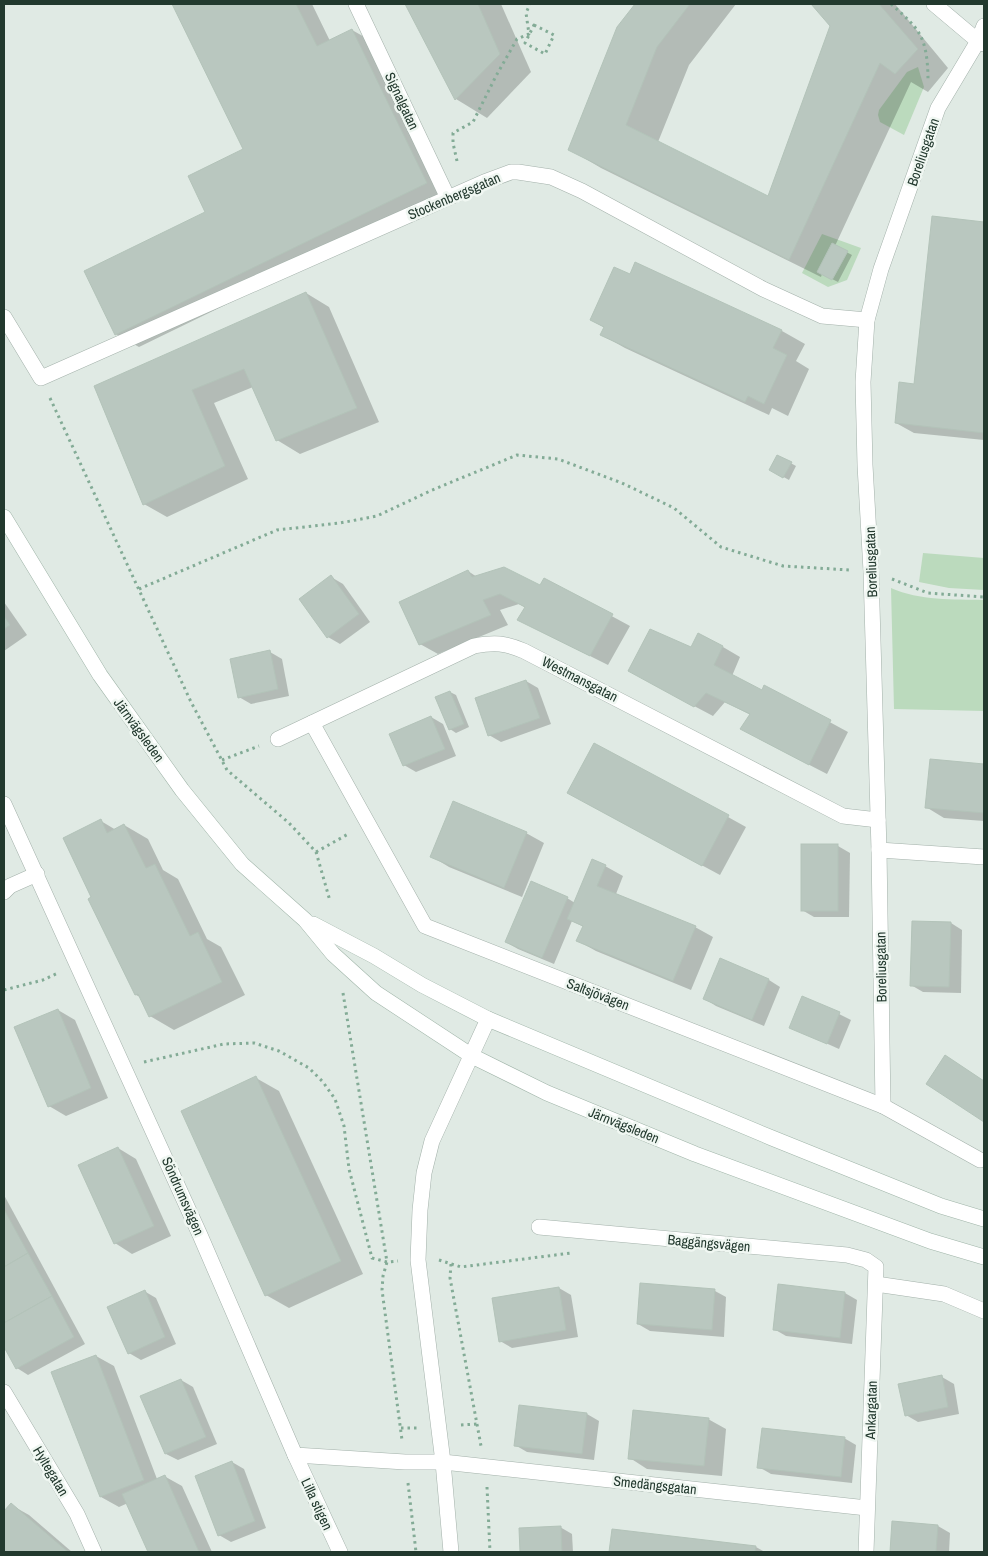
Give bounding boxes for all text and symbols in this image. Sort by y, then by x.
street label: Signalgatan [381,69,423,133]
street label: Boreliusgatan [903,116,943,188]
street label: Stockenbergsgatan [405,168,503,224]
street label: Boreliusgatan [861,526,881,598]
street label: Westmansgatan [539,652,621,706]
street label: Järnvägsleden [110,695,168,765]
street label: Boreliusgatan [871,931,891,1003]
street label: Saltsjövägen [564,974,632,1014]
street label: Järnvägsleden [586,1103,662,1147]
street label: Söndrumsvägen [158,1154,208,1238]
street label: Baggängsvägen [667,1230,751,1256]
street label: Ankargatan [861,1380,881,1441]
street label: Hyltegatan [29,1443,73,1499]
street label: Smedängsgatan [612,1472,698,1498]
street label: Lilla stigen [297,1475,337,1533]

